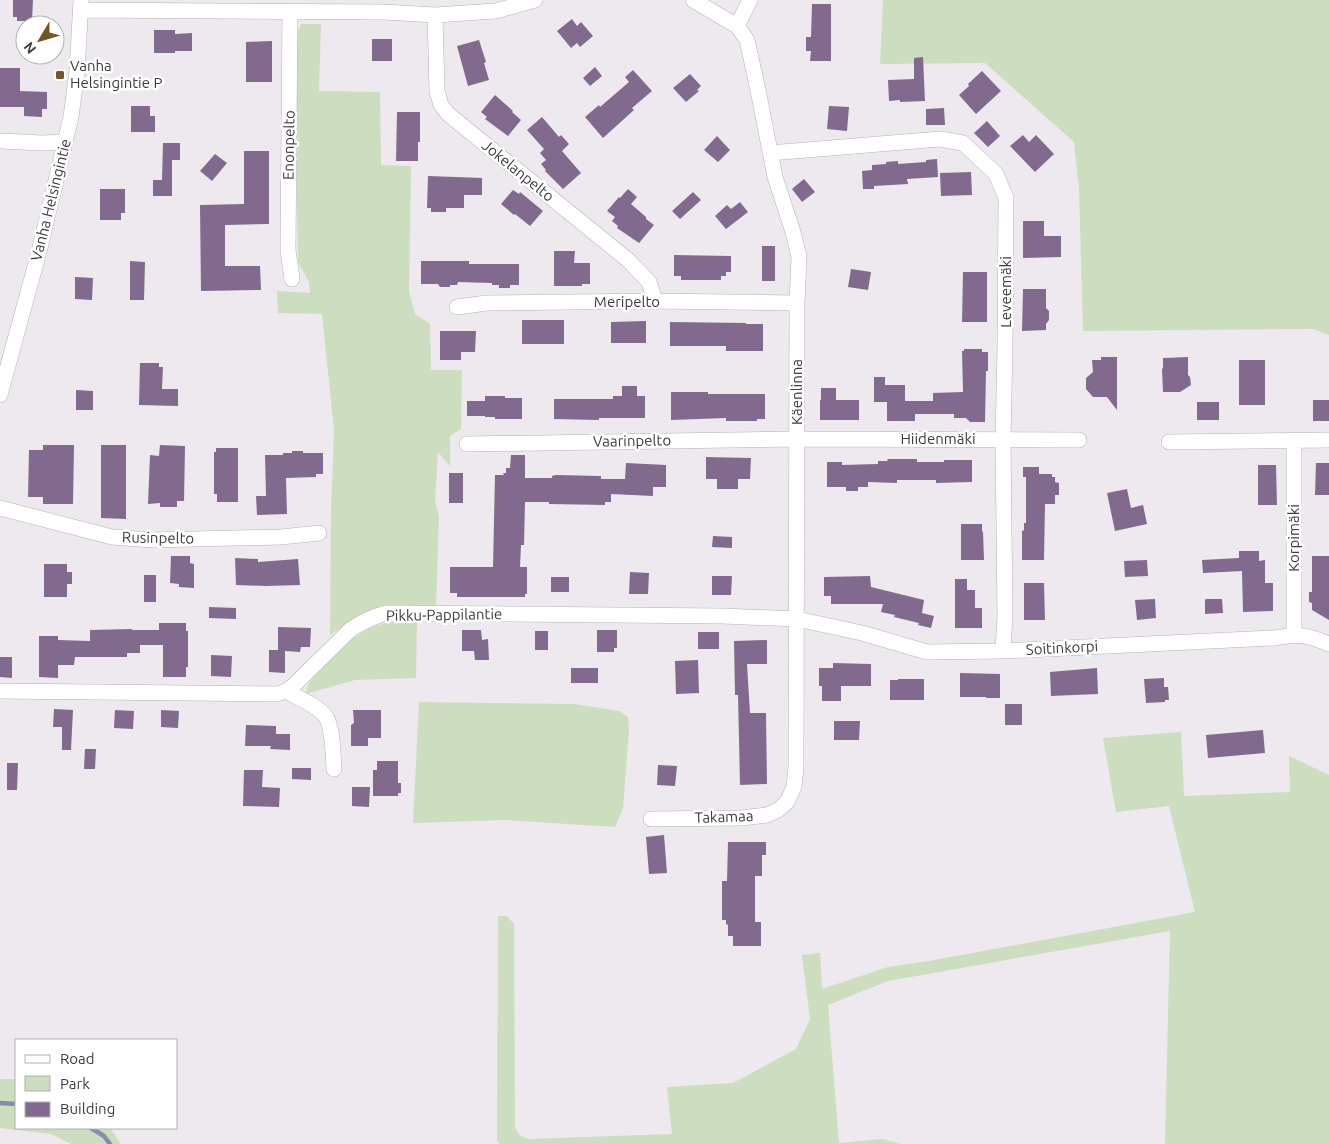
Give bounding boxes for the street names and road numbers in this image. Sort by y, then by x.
street label: Enonpelto [279,110,298,180]
street label: Jokelanpelto [479,136,558,205]
street label: Vanha Helsingintie [27,137,74,263]
street label: Leveemäki [997,256,1014,328]
street label: Meripelto [594,293,660,310]
street label: Käenlinna [788,359,805,425]
street label: Hiidenmäki [900,430,976,447]
street label: Vaarinpelto [593,431,671,450]
street label: Korpimäki [1285,504,1302,572]
street label: Rusinpelto [122,528,194,547]
street label: Pikku-Pappilantie [386,605,502,624]
street label: Soitinkorpi [1025,637,1099,658]
street label: Takamaa [694,807,754,826]

